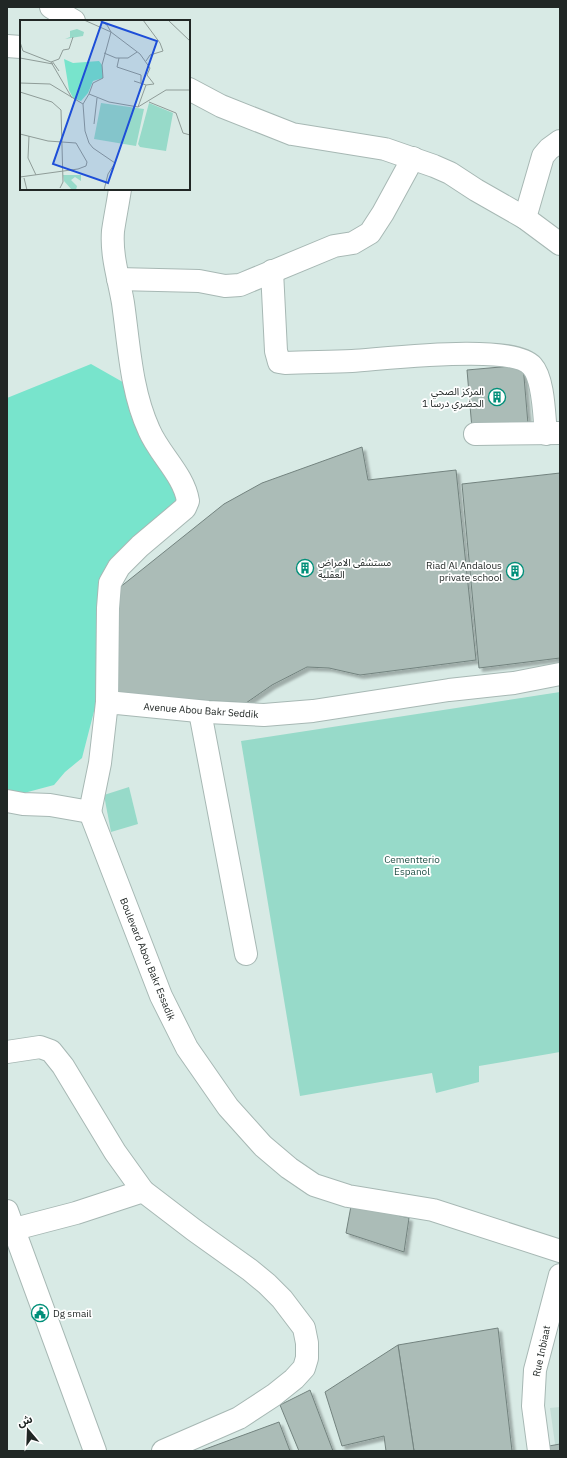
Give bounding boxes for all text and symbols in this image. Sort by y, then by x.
inset map [20,20,190,190]
place label: المركز الصحي الحضري درسا 1 [422,385,484,411]
building icon: المركز الصحي الحضري درسا 1 [487,387,507,407]
place label: مستشفى الامراض العقلية [318,556,391,581]
building icon: مستشفى الامراض العقلية [295,558,315,578]
place label: Riad Al Andalous private school [426,559,502,584]
building icon: Riad Al Andalous private school [505,561,525,581]
street label: Avenue Abou Bakr Seddik [143,700,260,721]
park label: Cementterio Espanol [384,853,440,878]
street label: Boulevard Abou Bakr Essadik [117,896,178,1023]
public building icon: Dg smail [30,1303,50,1323]
place label: Dg smail [53,1307,92,1320]
street label: Rue Inbiaat [530,1324,553,1378]
north arrow [8,1410,48,1450]
text: ش [15,1411,34,1430]

